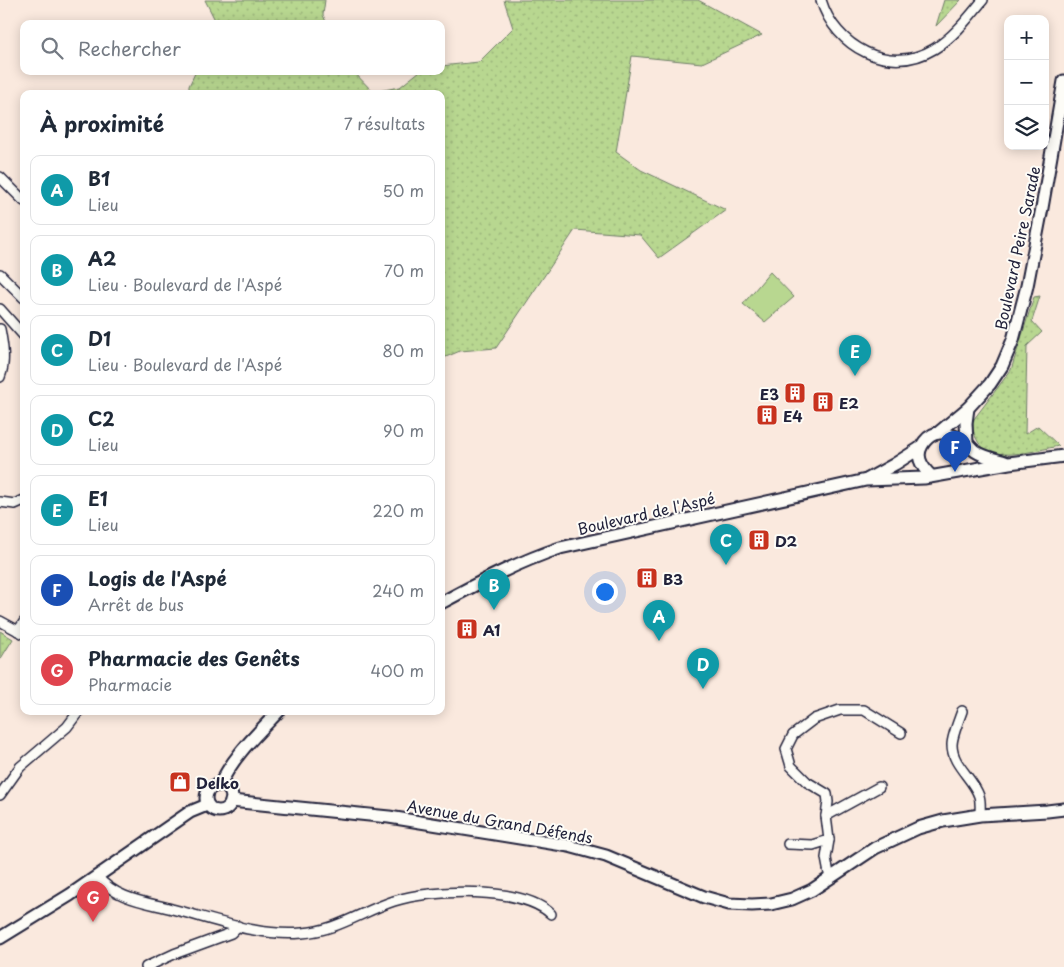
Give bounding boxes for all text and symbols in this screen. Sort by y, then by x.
map controls [1004,15,1049,150]
button: + [1004,15,1049,60]
search box [20,20,445,75]
icon: search [38,34,66,62]
text: Rechercher [78,34,181,62]
button: − [1004,60,1049,105]
button: layers [1004,105,1049,150]
text: À proximité [40,107,164,139]
text: 7 résultats [344,111,425,135]
text: B1 [88,164,110,192]
street label: Boulevard Peire Sarade [988,164,1046,332]
text: A [51,178,63,202]
text: 50 m [383,178,424,202]
text: Lieu [88,192,119,216]
text: A2 [88,244,116,272]
text: B [52,258,62,282]
text: 70 m [384,258,424,282]
text: Lieu · Boulevard de l'Aspé [88,272,282,296]
text: D1 [88,324,111,352]
pin: E [839,335,871,376]
text: C [51,338,63,362]
text: 80 m [382,338,424,362]
text: Lieu · Boulevard de l'Aspé [88,352,282,376]
building icon: E3 [783,381,807,405]
place label: E3 [760,382,779,405]
building icon: E2 [811,390,835,414]
place label: E2 [839,391,859,414]
building icon: E4 [755,403,779,427]
text: C2 [88,404,115,432]
place label: E4 [783,404,803,427]
text: D [51,418,63,442]
text: 90 m [383,418,424,442]
pin: F [939,431,971,472]
text: Lieu [88,432,119,456]
text: E1 [88,484,108,512]
street label: Boulevard de l'Aspé [575,486,717,540]
text: E [52,498,62,522]
text: 220 m [373,498,424,522]
text: Lieu [88,512,119,536]
pin: C [710,524,742,565]
building icon: D2 [747,528,771,552]
place label: D2 [775,529,798,552]
text: Logis de l'Aspé [88,564,227,592]
building icon: B3 [635,566,659,590]
place label: B3 [663,567,683,590]
pin: B [478,569,510,610]
text: F [52,578,62,602]
text: 240 m [372,578,424,602]
your location [592,579,618,605]
text: Arrêt de bus [88,592,184,616]
pin: A [643,600,675,641]
building icon: A1 [455,617,479,641]
place label: A1 [483,618,501,641]
text: Pharmacie des Genêts [88,644,300,672]
pin: D [687,648,719,689]
text: G [50,658,64,682]
text: 400 m [371,658,424,682]
text: Pharmacie [88,672,172,696]
shop icon: Delko [168,770,192,794]
place label: Delko [196,771,239,794]
street label: Avenue du Grand Défends [405,793,595,849]
pin: G [77,881,109,922]

